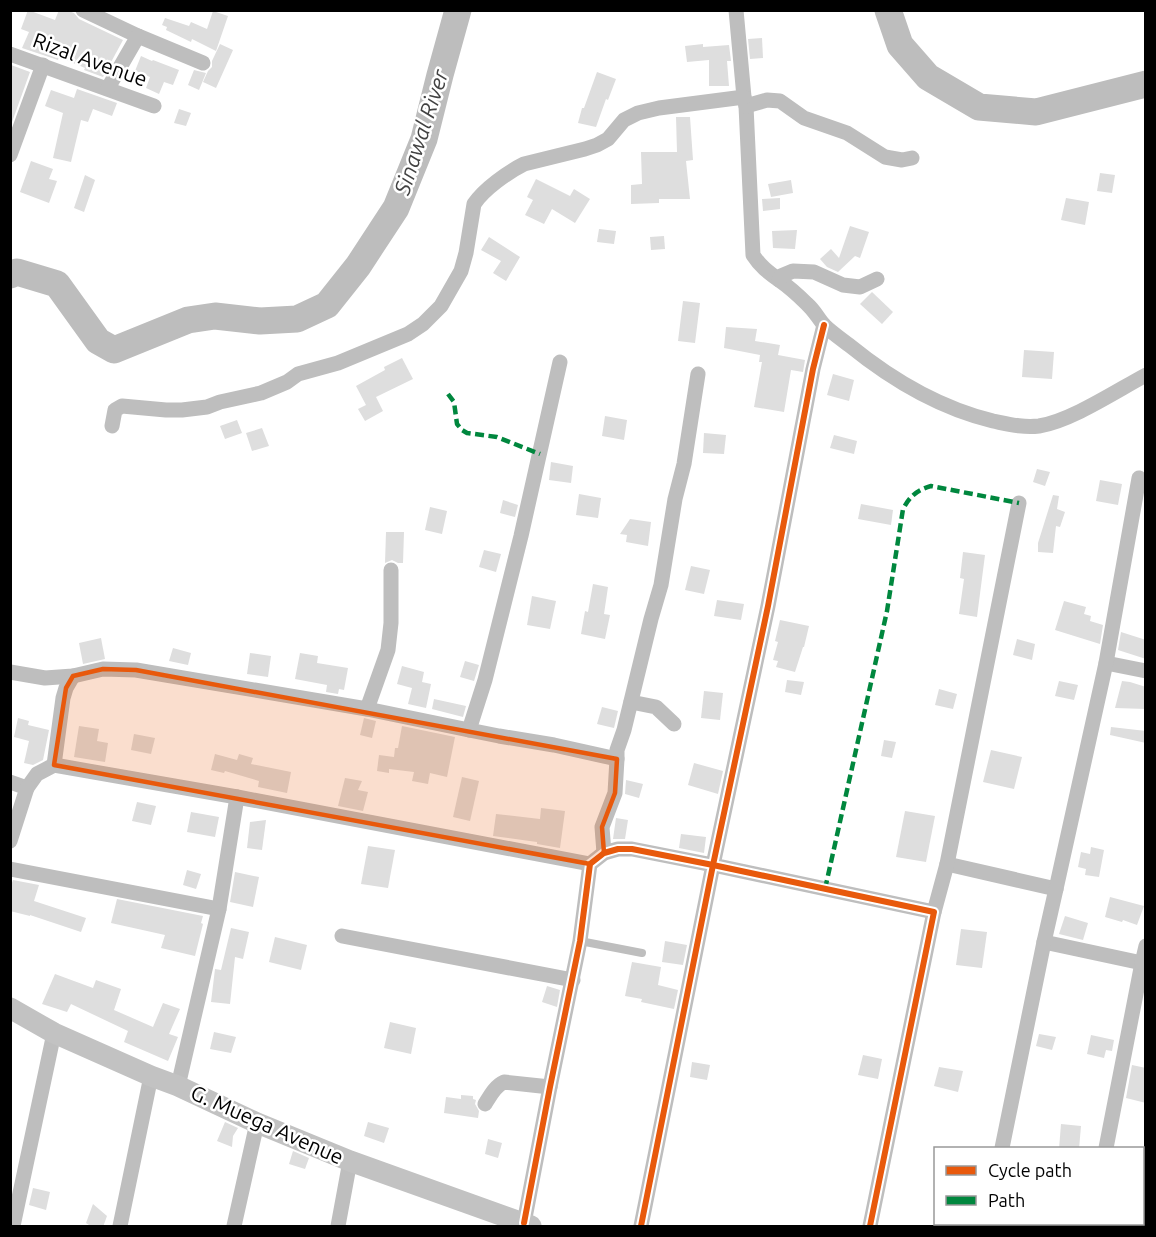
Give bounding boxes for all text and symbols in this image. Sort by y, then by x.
street label: Rizal Avenue [30,27,151,91]
water label: Sinawal River [388,66,453,198]
street label: G. Muega Avenue [187,1080,347,1169]
legend [934,1147,1144,1225]
text: Cycle path [988,1160,1072,1180]
text: Path [988,1190,1025,1210]

